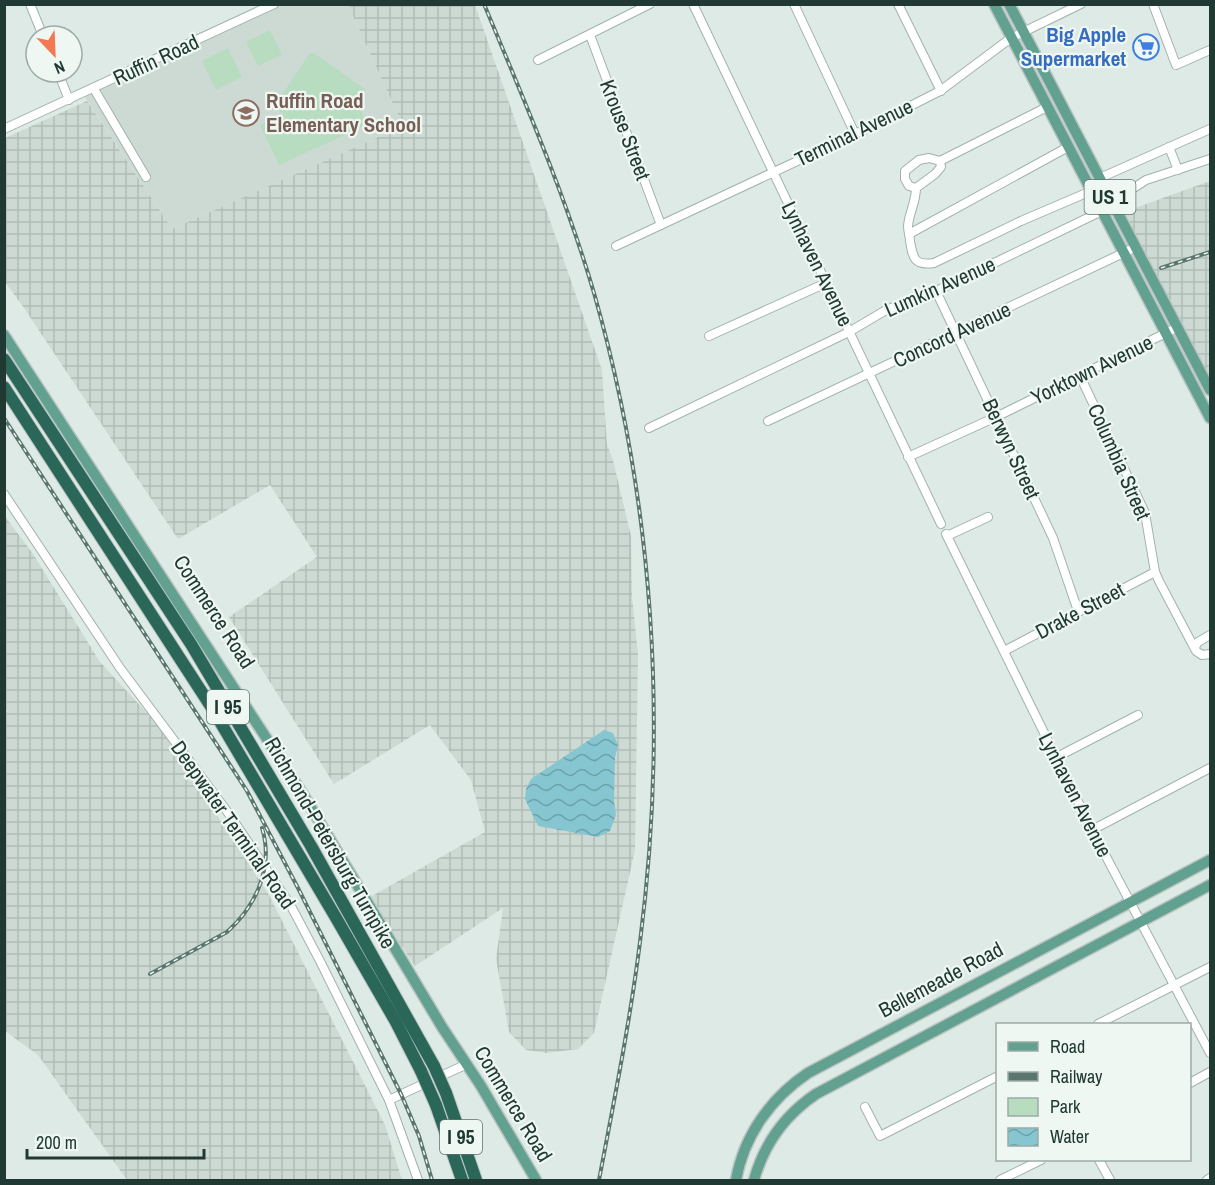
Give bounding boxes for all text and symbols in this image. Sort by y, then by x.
place label: Big Apple Supermarket [1021,20,1126,73]
north arrow [24,24,84,84]
street label: Ruffin Road [108,27,203,92]
supermarket icon: Big Apple Supermarket [1131,32,1161,62]
text: N [51,56,69,80]
street label: Krouse Street [593,75,658,184]
place label: Ruffin Road Elementary School [266,86,421,139]
street label: Terminal Avenue [790,91,918,174]
school or university icon: Ruffin Road Elementary School [231,98,261,128]
road number: US 1 [1084,180,1136,214]
street label: Lynhaven Avenue [775,196,860,331]
street label: Lumkin Avenue [880,249,1000,324]
street label: Concord Avenue [888,295,1015,375]
street label: Yorktown Avenue [1026,328,1158,412]
street label: Berwyn Street [975,394,1048,504]
street label: Columbia Street [1081,399,1158,525]
street label: Commerce Road [167,549,262,674]
street label: Drake Street [1030,575,1129,646]
road number: I 95 [207,690,249,724]
street label: Lynhaven Avenue [1032,728,1119,862]
street label: Richmond-Petersburg Turnpike [258,732,403,954]
street label: Deepwater Terminal Road [164,735,303,915]
street label: Bellemeade Road [874,935,1008,1024]
legend [996,1023,1191,1161]
text: Road [1050,1034,1085,1059]
street label: Commerce Road [467,1040,559,1167]
text: Railway [1050,1064,1103,1089]
text: Park [1050,1094,1081,1119]
road number: I 95 [440,1120,482,1154]
scale bar [27,1122,204,1160]
text: Water [1050,1124,1089,1149]
text: 200 m [36,1130,77,1155]

